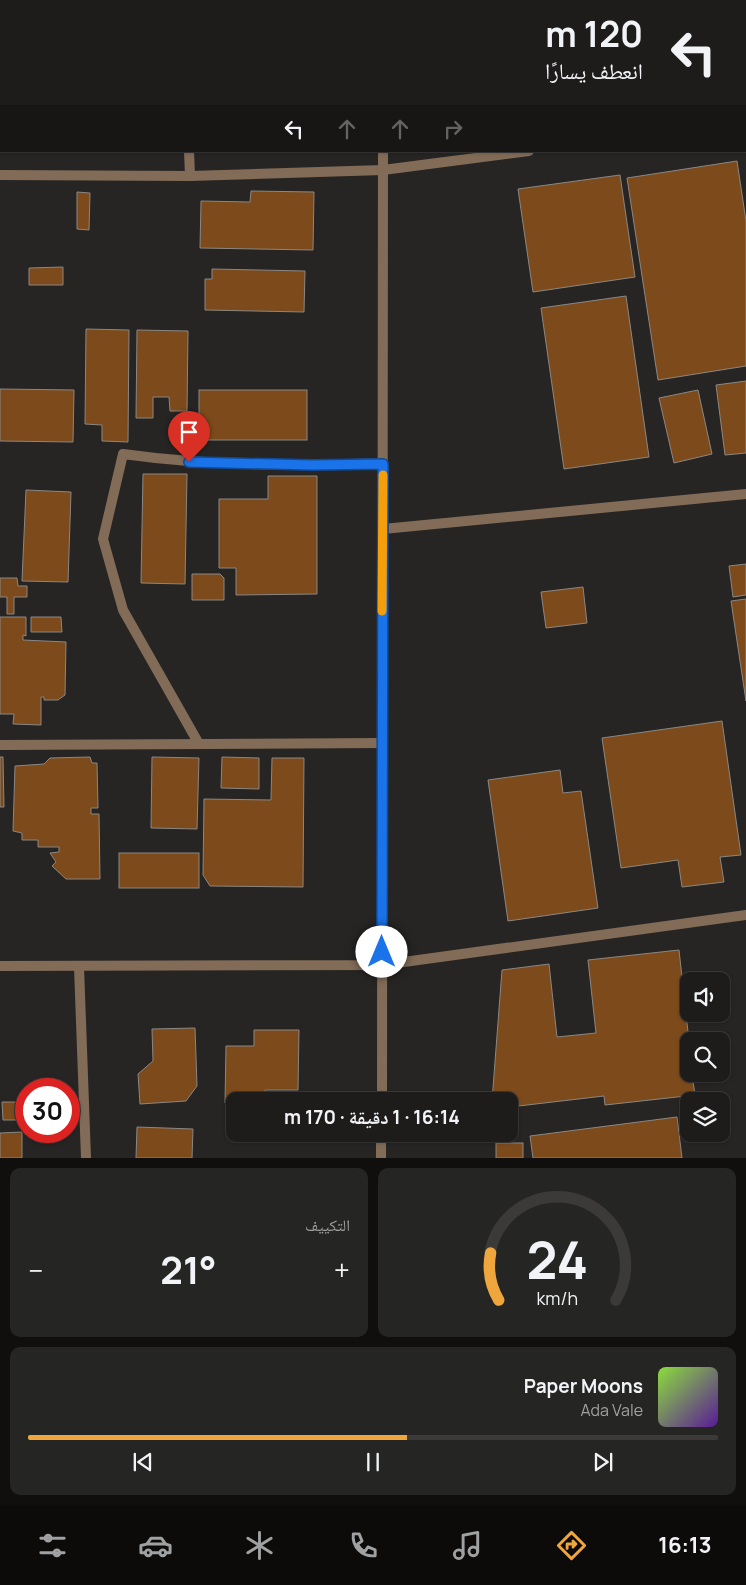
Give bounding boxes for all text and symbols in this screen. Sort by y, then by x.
text: 120 m [545,10,643,58]
icon: left [661,20,726,85]
text: انعطف يسارًا [545,56,643,86]
icon: left [280,115,308,143]
icon: ahead [333,115,361,143]
icon: ahead [386,115,414,143]
icon: right [439,115,467,143]
pin [168,411,210,462]
icon: arrive [175,418,203,446]
position arrow [355,925,407,977]
map controls [680,972,730,1142]
button: sound [680,972,730,1022]
button: search [680,1032,730,1082]
speed limit sign: 30 [15,1078,80,1143]
button: layers [680,1092,730,1142]
text: 16:14 · 1 دقيقة · 170 m [284,1104,460,1130]
text: التكييف [305,1214,350,1236]
text: 24 [526,1224,588,1295]
text: 21° [160,1243,217,1295]
text: − [28,1251,43,1289]
text: + [334,1251,350,1289]
text: km/h [536,1286,578,1310]
text: Paper Moons [524,1373,643,1399]
text: Ada Vale [580,1399,643,1421]
icon: previous [129,1448,157,1476]
icon: pause [359,1448,387,1476]
icon: next [589,1448,617,1476]
icon: filters [35,1528,70,1563]
icon: car [138,1528,173,1563]
icon: climate [242,1528,277,1563]
icon: phone [346,1528,381,1563]
icon: music [450,1528,485,1563]
icon: directions [554,1528,589,1563]
text: 16:13 [658,1530,712,1560]

